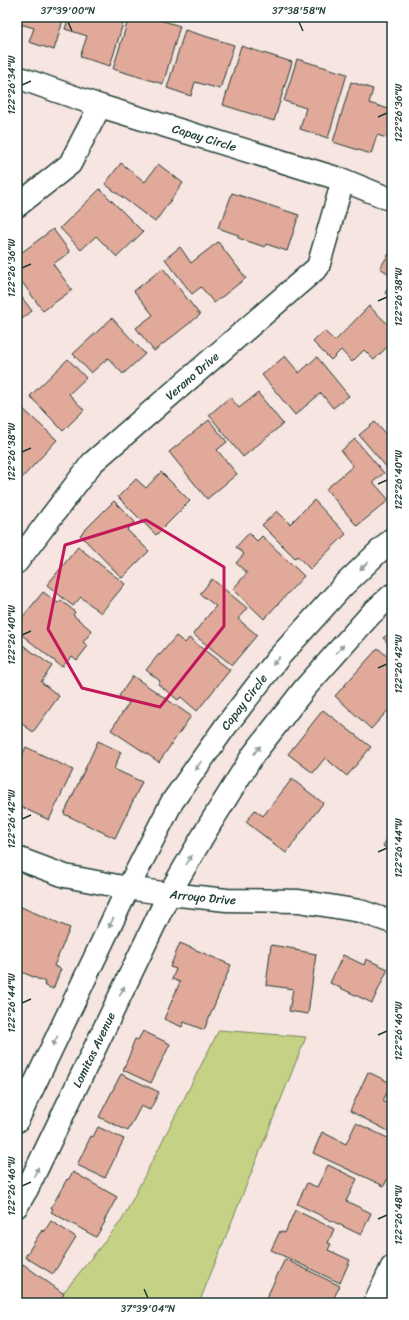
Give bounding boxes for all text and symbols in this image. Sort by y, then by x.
text: 37°39'00"N [41,2,95,20]
text: 37°38'58"N [272,2,326,20]
text: 122°26'34"W [3,55,21,114]
text: 122°26'36"W [390,84,408,142]
street label: Capay Circle [169,118,239,158]
text: 122°26'36"W [3,239,21,297]
text: 122°26'38"W [390,267,408,326]
street label: Verano Drive [160,346,224,406]
text: 122°26'38"W [3,422,21,481]
text: 122°26'40"W [390,450,408,510]
one-way arrow [359,561,369,571]
text: 122°26'40"W [3,605,21,665]
text: 122°26'42"W [390,634,408,694]
one-way arrow [335,644,344,655]
one-way arrow [271,656,280,667]
street label: Capay Circle [215,669,273,735]
one-way arrow [253,744,262,755]
one-way arrow [194,760,202,771]
text: 122°26'42"W [3,789,21,849]
text: 122°26'44"W [390,818,408,878]
one-way arrow [185,855,192,866]
street label: Arroyo Drive [168,883,236,911]
one-way arrow [108,918,114,929]
text: 122°26'44"W [3,973,21,1033]
one-way arrow [119,986,125,997]
text: 122°26'46"W [390,1001,408,1061]
street label: Lomitas Avenue [66,1008,122,1092]
one-way arrow [52,1035,58,1046]
text: 122°26'46"W [3,1156,21,1216]
one-way arrow [33,1166,39,1177]
text: 122°26'48"W [390,1185,408,1245]
text: 37°39'04"N [121,1300,175,1318]

